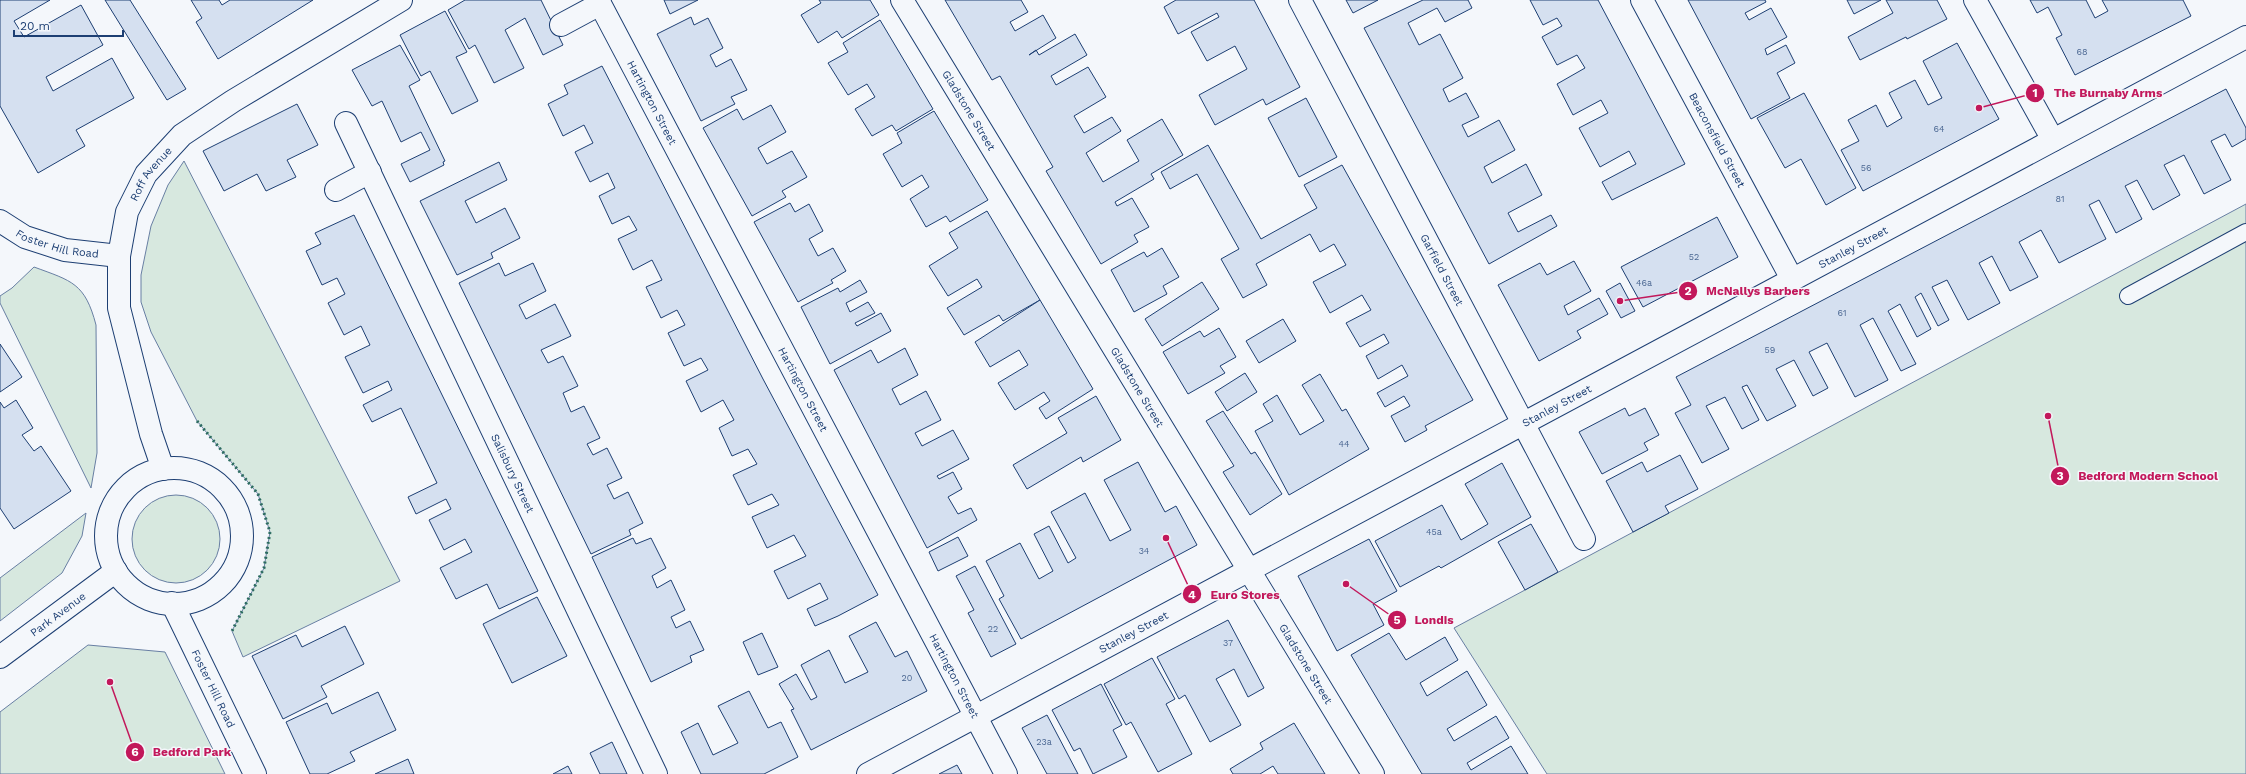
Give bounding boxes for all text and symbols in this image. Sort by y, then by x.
scale bar [14,12,123,38]
text: 20 m [20,19,50,33]
house number: 68 [2076,47,2088,57]
street label: Hartington Street [625,58,680,147]
street label: Gladstone Street [940,68,999,153]
callout: The Burnaby Arms [2025,81,2170,105]
text: 1 [2032,86,2038,100]
text: The Burnaby Arms [2054,86,2163,100]
street label: Beaconsfield Street [1686,90,1748,190]
house number: 64 [1934,124,1945,134]
street label: Roff Avenue [127,144,174,203]
house number: 56 [1861,163,1871,173]
house number: 81 [2055,194,2065,204]
street label: Stanley Street [1816,223,1890,271]
street label: Foster Hill Road [14,226,100,260]
street label: Garfield Street [1418,232,1467,308]
house number: 52 [1689,252,1699,262]
house number: 46a [1636,278,1652,288]
callout: McNallys Barbers [1678,279,1818,303]
text: 2 [1684,284,1692,298]
text: McNallys Barbers [1706,284,1811,298]
house number: 61 [1838,308,1846,318]
street label: Gladstone Street [1108,344,1167,430]
street label: Hartington Street [776,345,831,434]
house number: 59 [1765,345,1775,355]
street label: Stanley Street [1520,382,1594,429]
street label: Salisbury Street [488,432,537,515]
house number: 44 [1339,439,1350,449]
callout: Bedford Modern School [2050,464,2226,488]
text: 3 [2056,469,2064,483]
text: Bedford Modern School [2078,469,2218,483]
house number: 45a [1426,527,1442,537]
house number: 34 [1139,546,1150,556]
callout: Euro Stores [1182,582,1287,606]
text: 4 [1188,588,1196,602]
text: Euro Stores [1210,588,1280,602]
street label: Park Avenue [28,589,88,639]
street label: Stanley Street [1097,608,1171,656]
callout: Londis [1387,608,1462,632]
text: 5 [1394,613,1401,627]
text: Londis [1414,613,1454,627]
street label: Gladstone Street [1277,621,1335,707]
house number: 22 [988,624,998,634]
street label: Hartington Street [927,631,982,721]
house number: 37 [1223,638,1233,648]
street label: Foster Hill Road [189,647,238,730]
house number: 20 [902,673,913,683]
house number: 23a [1036,737,1052,747]
callout: Bedford Park [125,740,239,764]
text: 6 [131,745,139,759]
text: Bedford Park [153,745,232,759]

